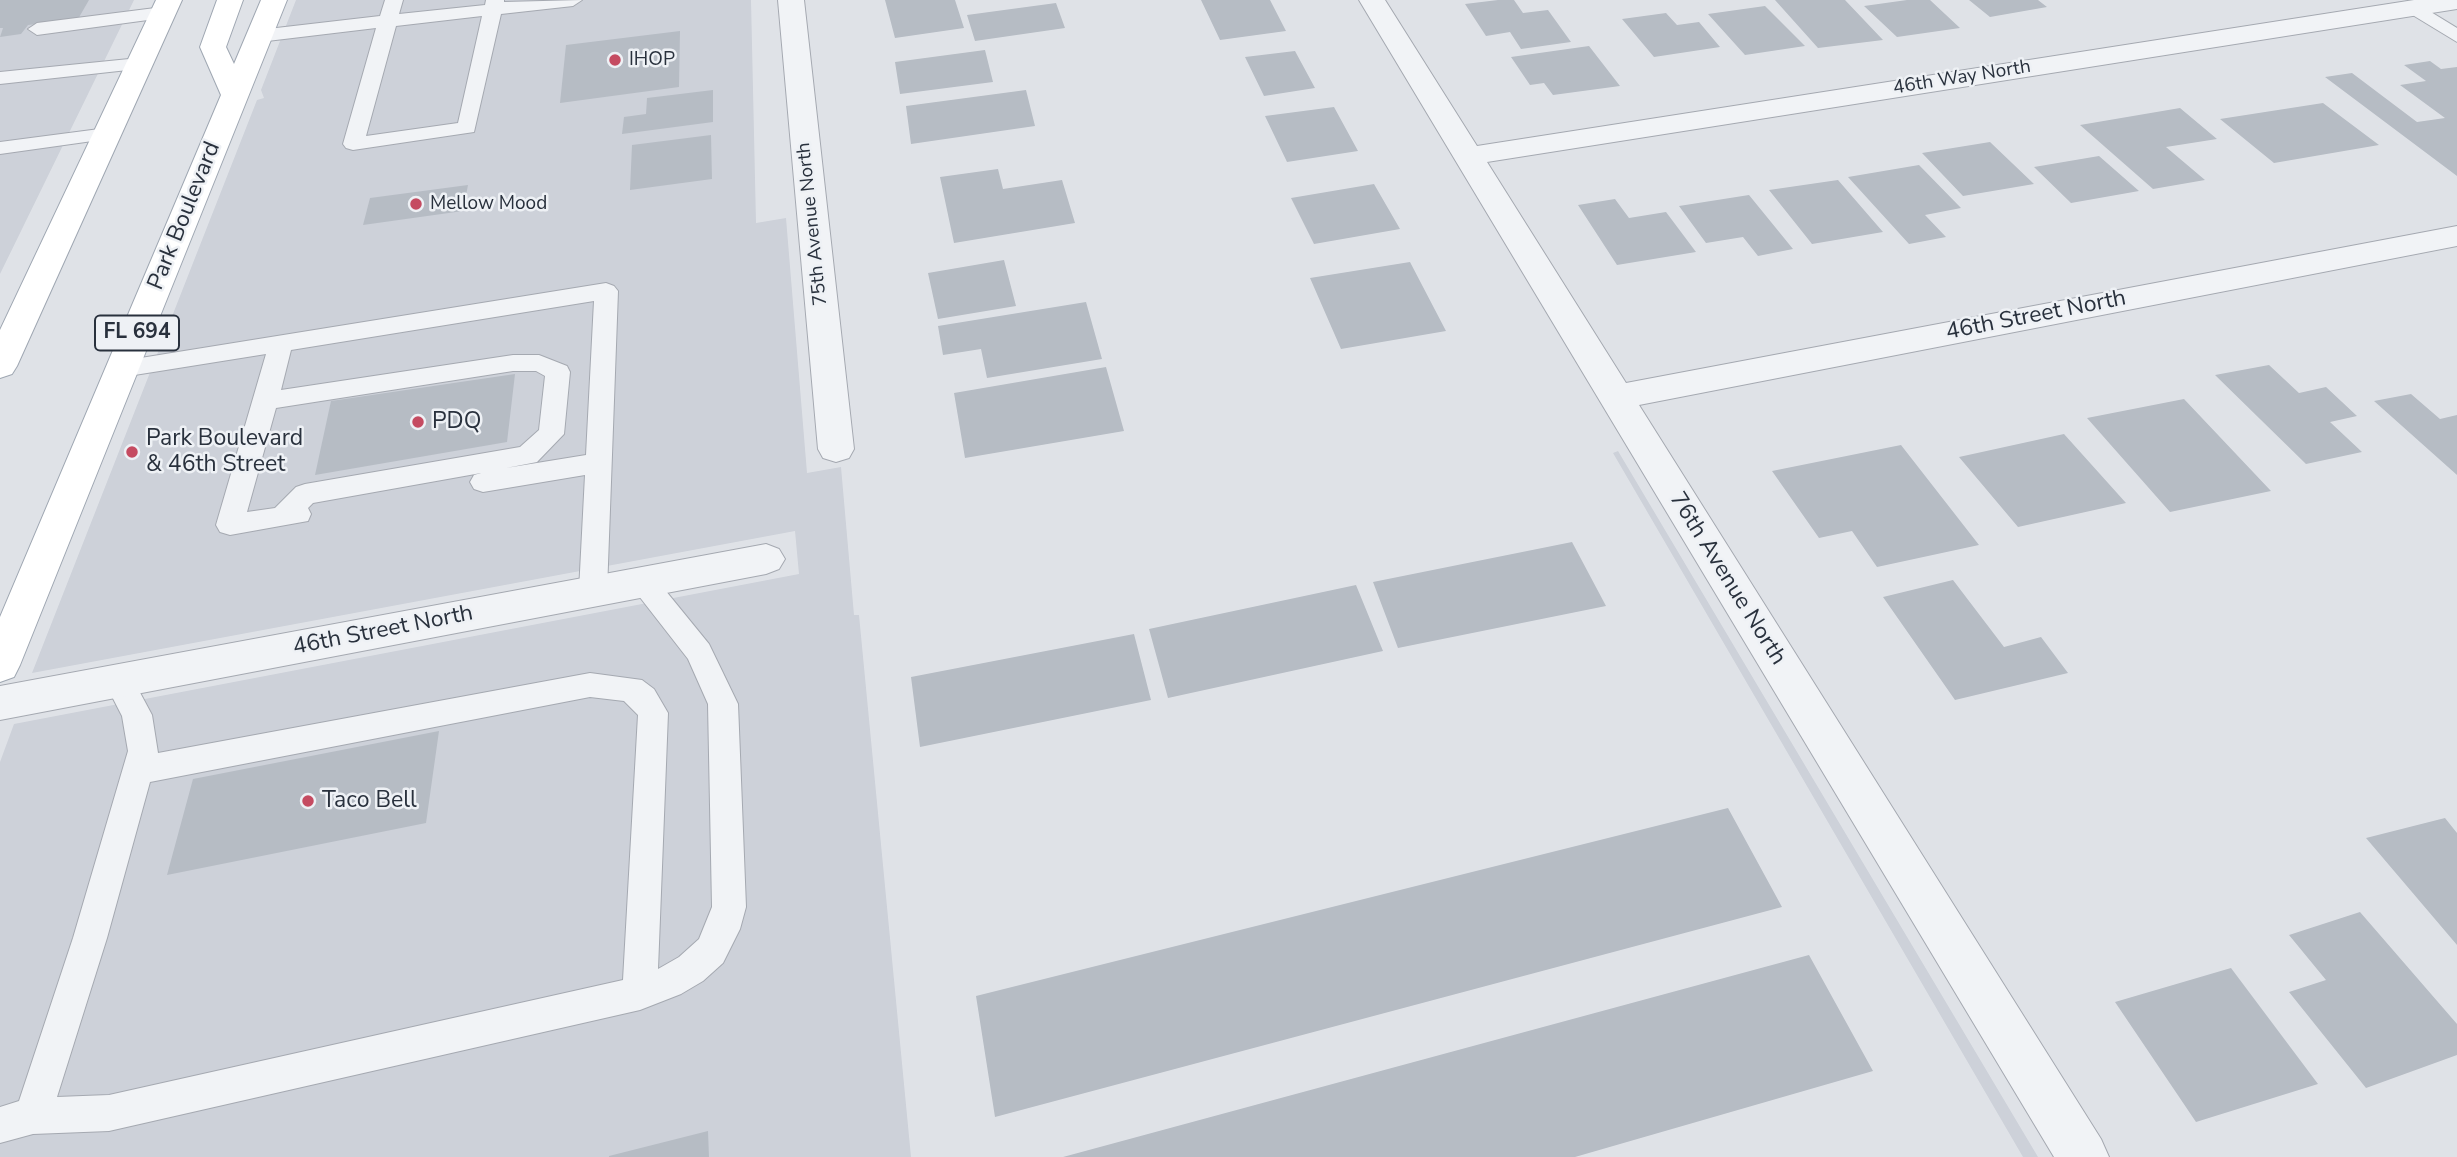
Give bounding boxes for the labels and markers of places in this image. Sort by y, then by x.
place label: IHOP [629,49,675,71]
marker: IHOP [607,52,623,68]
place label: Mellow Mood [430,193,547,215]
marker: Mellow Mood [408,196,424,212]
place label: PDQ [432,408,481,436]
marker: PDQ [410,414,426,430]
place label: Park Boulevard & 46th Street [146,425,303,479]
marker: Park Boulevard & 46th Street [124,444,140,460]
place label: Taco Bell [322,787,417,815]
marker: Taco Bell [300,793,316,809]

